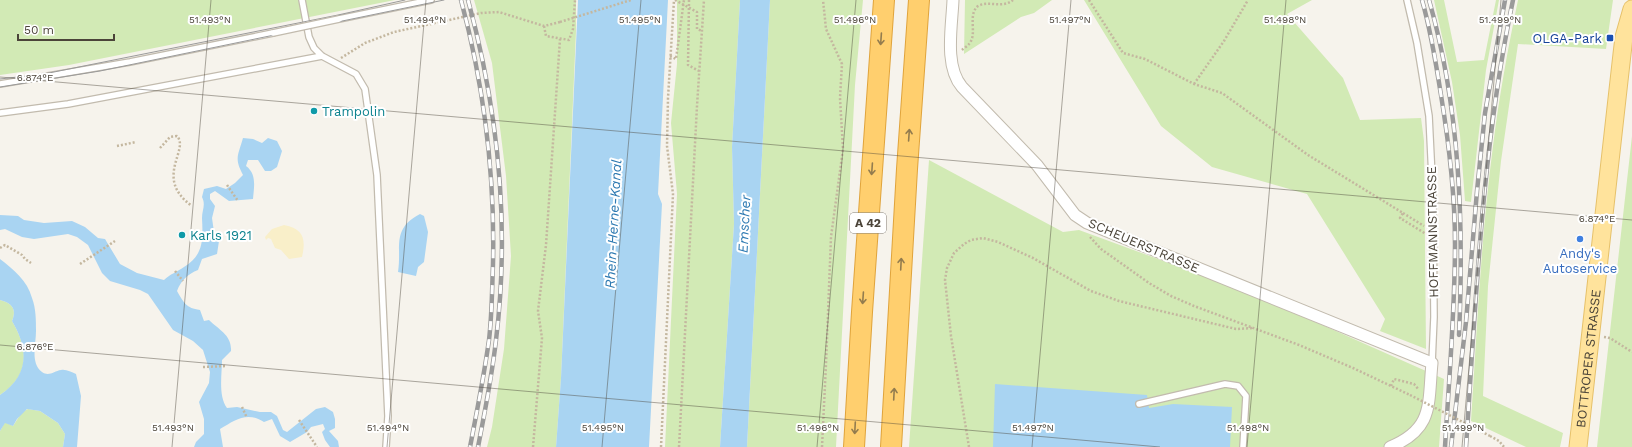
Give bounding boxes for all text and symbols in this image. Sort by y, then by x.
text: 51.493°N [189,14,231,25]
text: 51.494°N [404,14,446,25]
text: 51.495°N [619,14,661,25]
text: 51.496°N [834,14,876,25]
text: 51.497°N [1049,14,1091,25]
text: 51.498°N [1264,14,1306,25]
text: 51.499°N [1479,14,1521,25]
scale bar [18,16,114,42]
text: 50 m [24,23,54,37]
place label: OLGA-Park [1532,31,1603,46]
one-way arrow [878,32,885,45]
marker: OLGA-Park [1605,33,1615,43]
text: 6.874°E [17,72,53,83]
place label: Trampolin [322,104,385,119]
marker: Trampolin [309,106,319,116]
one-way arrow [906,129,913,142]
water label: Rhein-Herne-Kanal [602,159,624,289]
one-way arrow [868,162,876,175]
street label: HOFFMANNSTRASSE [1424,166,1441,298]
water label: Emscher [734,194,754,253]
road number: A 42 [850,213,886,233]
text: 6.874°E [1579,213,1615,224]
street label: SCHEUERSTRASSE [1086,215,1202,276]
place label: Karls 1921 [190,228,252,243]
marker: Karls 1921 [177,230,187,240]
marker: Andy's Autoservice [1575,234,1585,244]
place label: Andy's Autoservice [1543,246,1617,276]
one-way arrow [897,258,905,271]
street label: BOTTROPER STRASSE [1573,289,1604,429]
one-way arrow [859,291,866,304]
text: 6.876°E [17,341,53,352]
one-way arrow [890,388,898,401]
one-way arrow [852,421,859,434]
text: 51.493°N [152,422,194,433]
text: 51.494°N [367,422,409,433]
text: 51.495°N [582,422,624,433]
text: 51.496°N [797,422,839,433]
text: 51.497°N [1012,422,1054,433]
text: 51.498°N [1227,422,1269,433]
text: 51.499°N [1442,422,1484,433]

